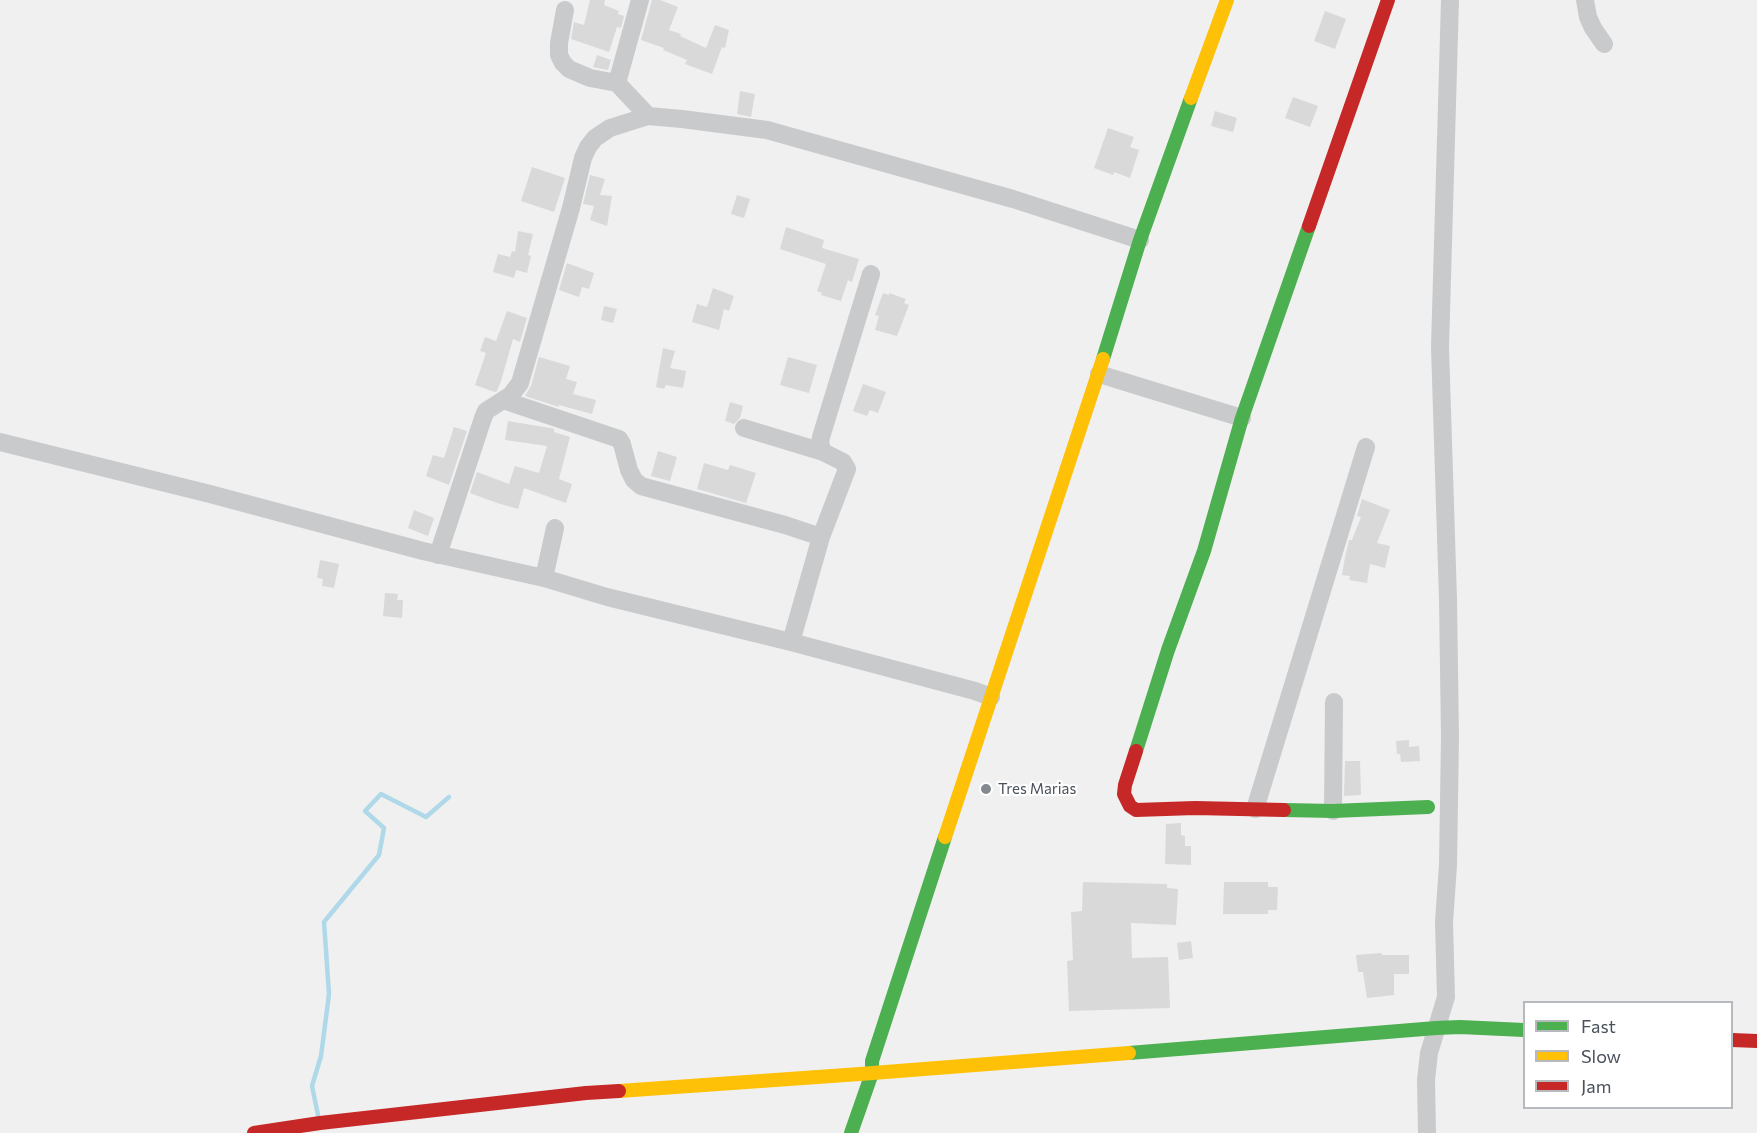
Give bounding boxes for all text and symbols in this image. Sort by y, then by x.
place label: Tres Marias [998,780,1076,798]
marker: Tres Marias [979,782,993,796]
legend [1523,1001,1733,1109]
text: Fast [1581,1015,1616,1037]
text: Slow [1581,1045,1621,1067]
text: Jam [1581,1075,1611,1097]

